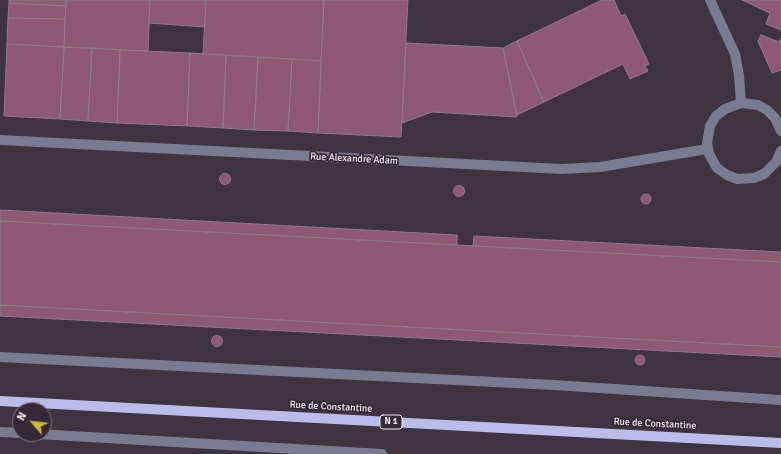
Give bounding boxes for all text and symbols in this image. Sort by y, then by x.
street label: Rue Alexandre Adam [310,151,398,167]
street label: Rue de Constantine [289,399,373,415]
north arrow [12,402,52,442]
text: N [14,410,29,423]
road number: N 1 [380,415,402,429]
street label: Rue de Constantine [613,416,697,432]

